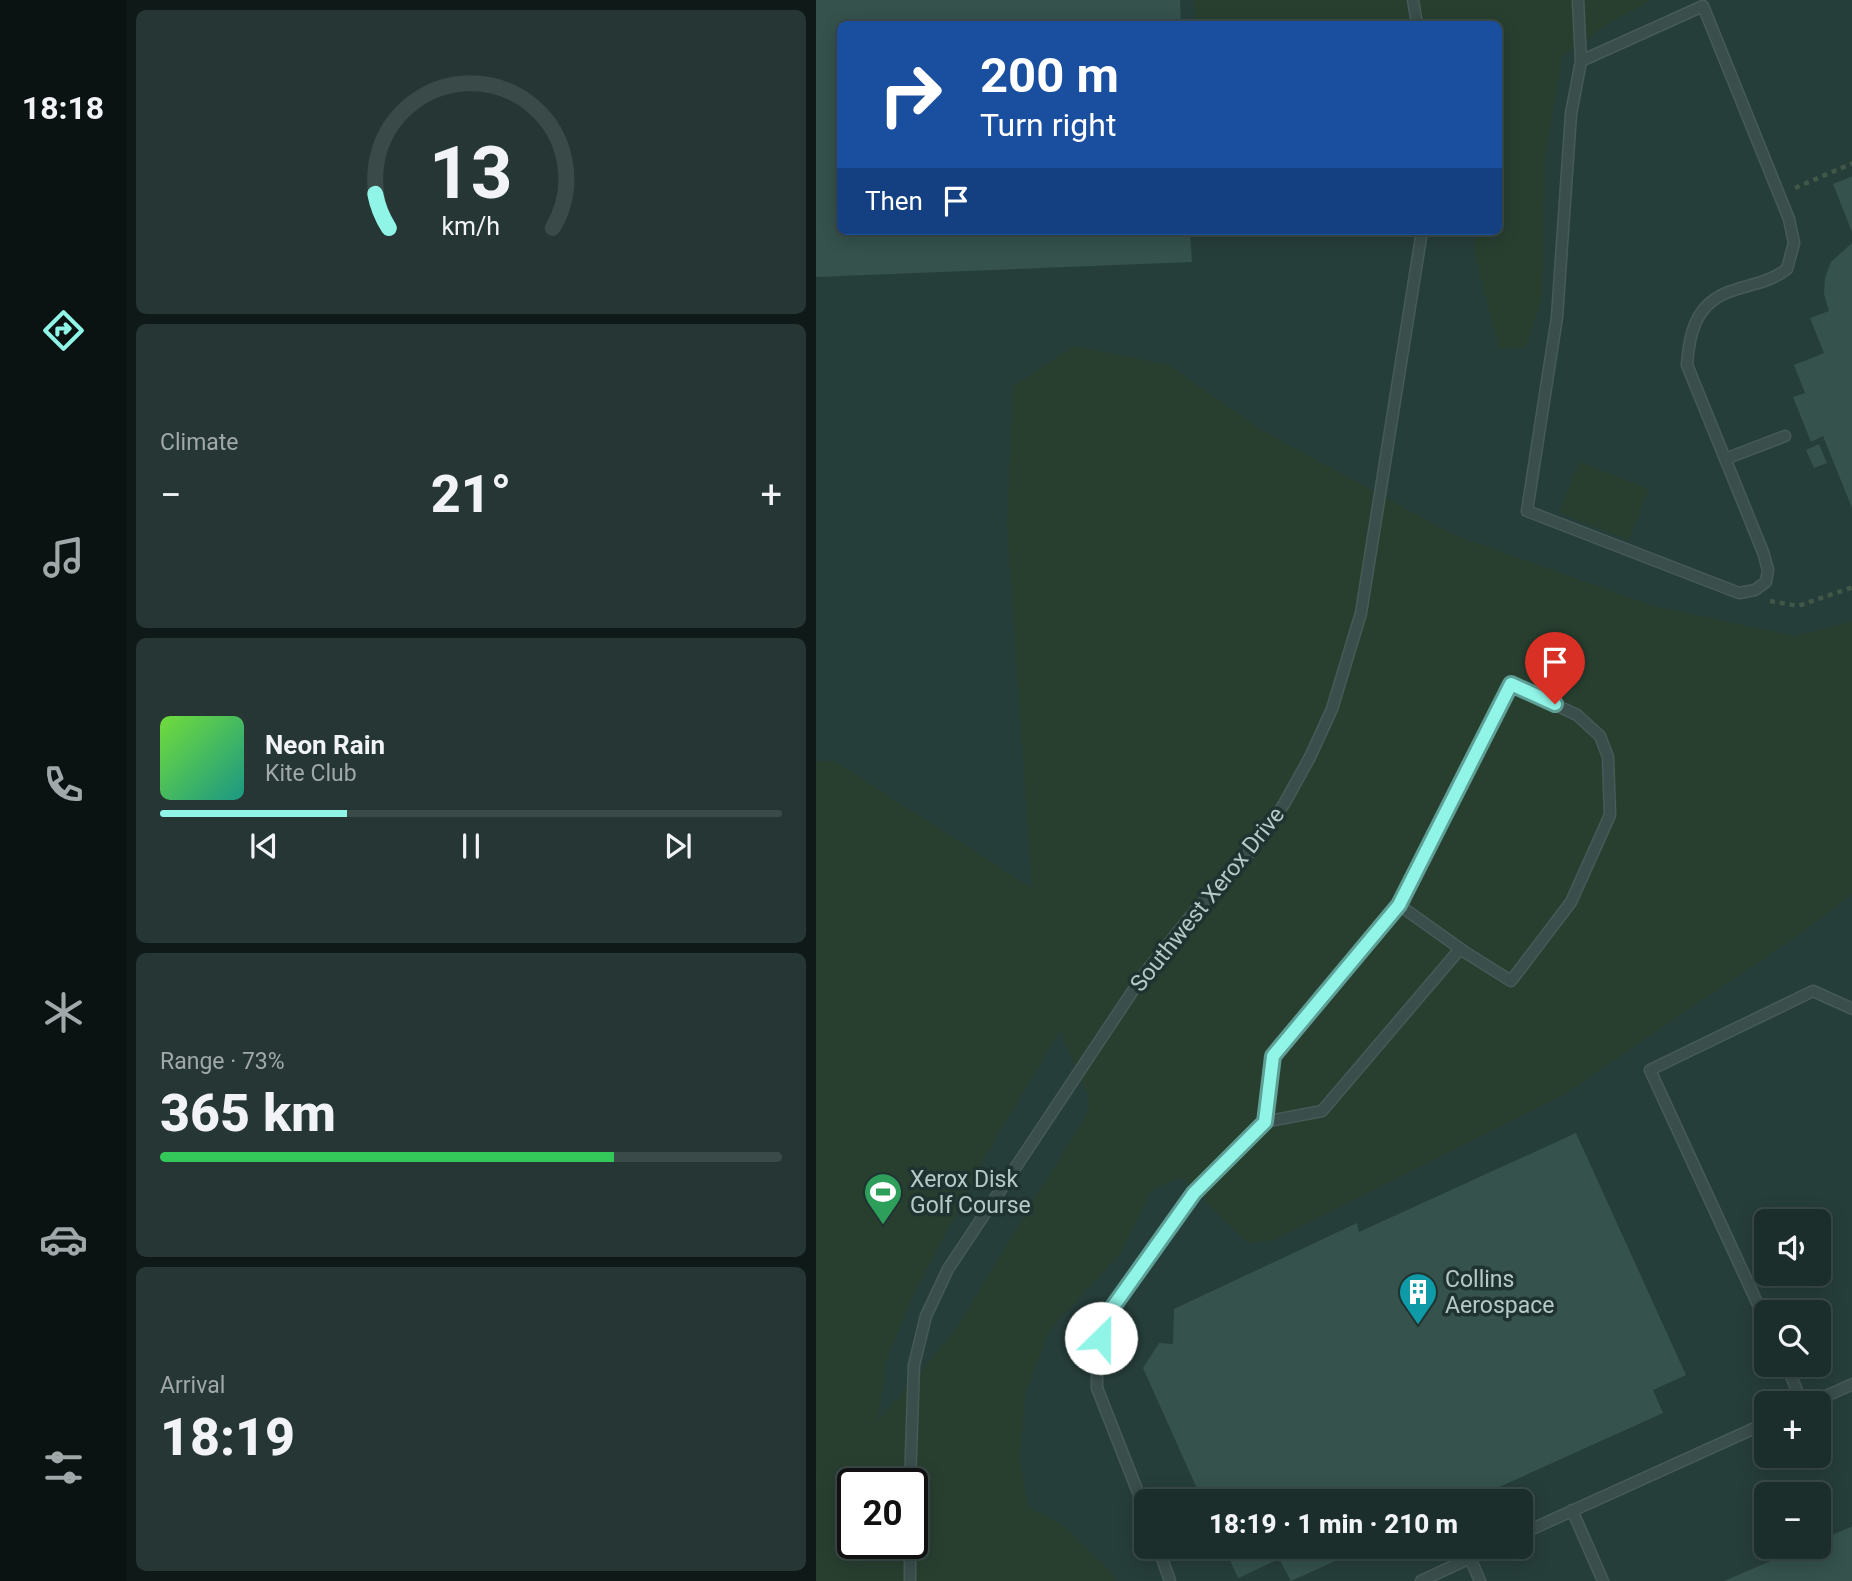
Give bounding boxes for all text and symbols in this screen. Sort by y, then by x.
text: 200 m [980,47,1119,104]
icon: right [865,49,956,140]
text: 18:18 [22,89,104,127]
text: Turn right [980,106,1116,144]
text: 13 [429,130,513,216]
icon: arrive [937,182,975,220]
text: Then [865,186,923,216]
text: km/h [442,212,500,241]
icon: directions [39,306,88,355]
text: Climate [160,429,239,456]
text: 21° [431,464,511,525]
text: − [160,473,182,517]
text: + [760,473,782,517]
icon: music [39,533,88,582]
pin [1525,632,1585,704]
icon: arrive [1536,643,1574,681]
text: Neon Rain [265,730,385,760]
icon: phone [39,760,88,809]
text: Kite Club [265,760,357,787]
street label: Southwest Xerox Drive [1125,802,1290,997]
icon: previous [245,827,283,865]
icon: pause [452,827,490,865]
icon: next [659,827,697,865]
icon: climate [39,988,88,1037]
text: Range · 73% [160,1048,285,1075]
text: 365 km [160,1083,336,1144]
place label: Xerox Disk Golf Course [910,1166,1031,1219]
sports icon: Xerox Disk Golf Course [862,1171,904,1226]
map controls [1754,1209,1831,1559]
button: sound [1754,1209,1831,1286]
icon: car [39,1215,88,1264]
place label: Collins Aerospace [1445,1266,1554,1319]
building icon: Collins Aerospace [1397,1271,1439,1326]
button: search [1754,1300,1831,1377]
position arrow [1064,1301,1138,1375]
text: Arrival [160,1372,225,1399]
button: + [1754,1391,1831,1468]
text: 18:19 [160,1407,295,1468]
icon: filters [39,1443,88,1492]
speed limit sign: 20 [837,1468,928,1559]
button: − [1754,1482,1831,1559]
text: 18:19 · 1 min · 210 m [1209,1509,1458,1539]

